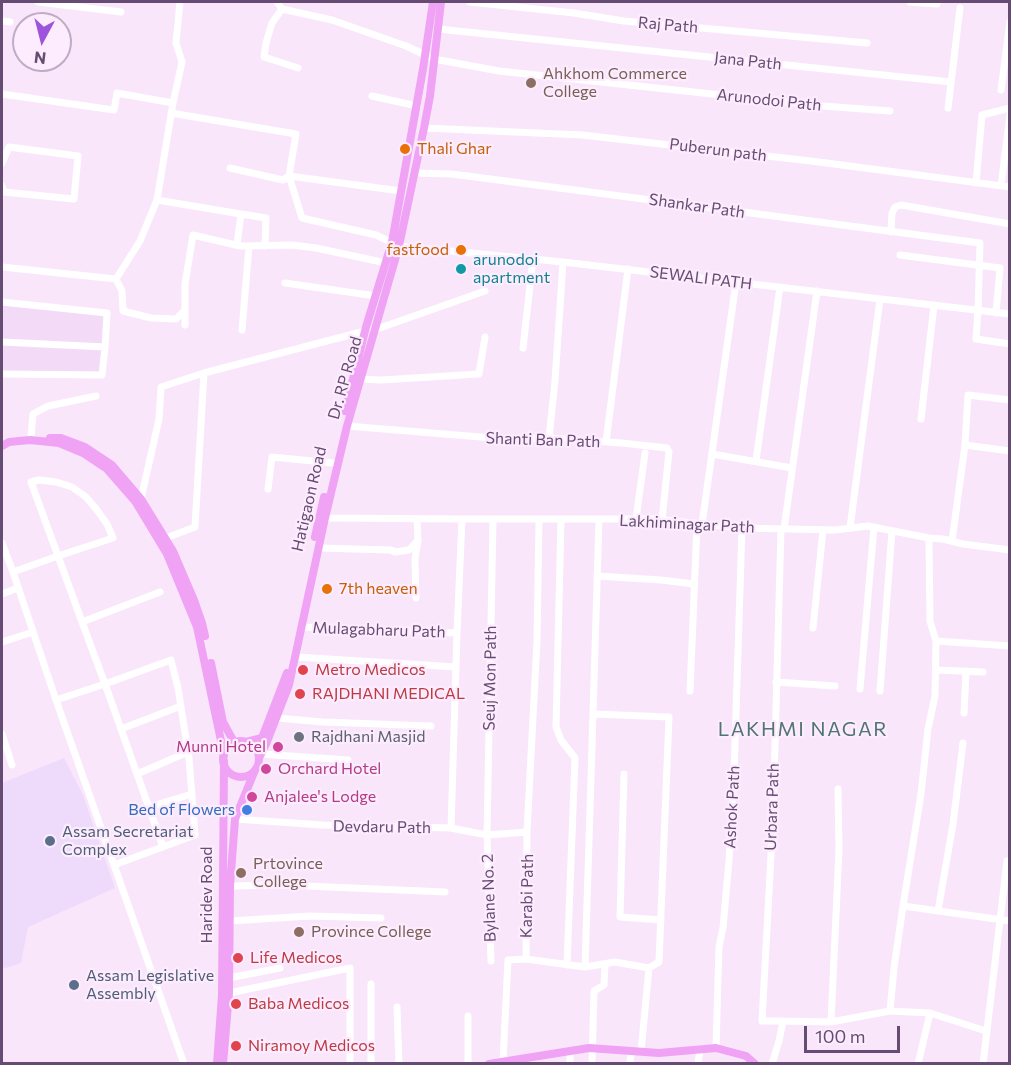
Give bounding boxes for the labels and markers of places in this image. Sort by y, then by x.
place label: Ahkhom Commerce College [543,64,687,102]
marker: Ahkhom Commerce College [524,76,538,90]
place label: Thali Ghar [417,139,492,159]
marker: Thali Ghar [398,142,412,156]
place label: fastfood [386,240,449,260]
marker: fastfood [454,243,468,257]
place label: arunodoi apartment [473,250,550,288]
marker: arunodoi apartment [454,262,468,276]
place label: 7th heaven [339,579,418,599]
marker: 7th heaven [320,582,334,596]
place label: Metro Medicos [315,660,426,680]
marker: Metro Medicos [296,663,310,677]
place label: RAJDHANI MEDICAL [312,684,465,704]
marker: RAJDHANI MEDICAL [293,687,307,701]
place label: Rajdhani Masjid [311,727,425,747]
marker: Rajdhani Masjid [292,730,306,744]
place label: Munni Hotel [176,737,266,757]
marker: Munni Hotel [271,740,285,754]
place label: Orchard Hotel [278,759,381,779]
marker: Orchard Hotel [259,762,273,776]
place label: Anjalee's Lodge [264,787,376,807]
marker: Anjalee's Lodge [245,790,259,804]
place label: Bed of Flowers [128,800,235,820]
marker: Bed of Flowers [240,803,254,817]
place label: Assam Secretariat Complex [62,822,194,860]
marker: Assam Secretariat Complex [43,834,57,848]
place label: Prtovince College [253,854,323,892]
marker: Prtovince College [234,866,248,880]
place label: Province College [311,922,431,942]
marker: Province College [292,925,306,939]
place label: Life Medicos [250,948,342,968]
marker: Life Medicos [231,951,245,965]
place label: Assam Legislative Assembly [86,966,214,1004]
marker: Assam Legislative Assembly [67,978,81,992]
place label: Baba Medicos [248,994,349,1014]
marker: Baba Medicos [229,997,243,1011]
place label: Niramoy Medicos [248,1036,375,1056]
marker: Niramoy Medicos [229,1039,243,1053]

